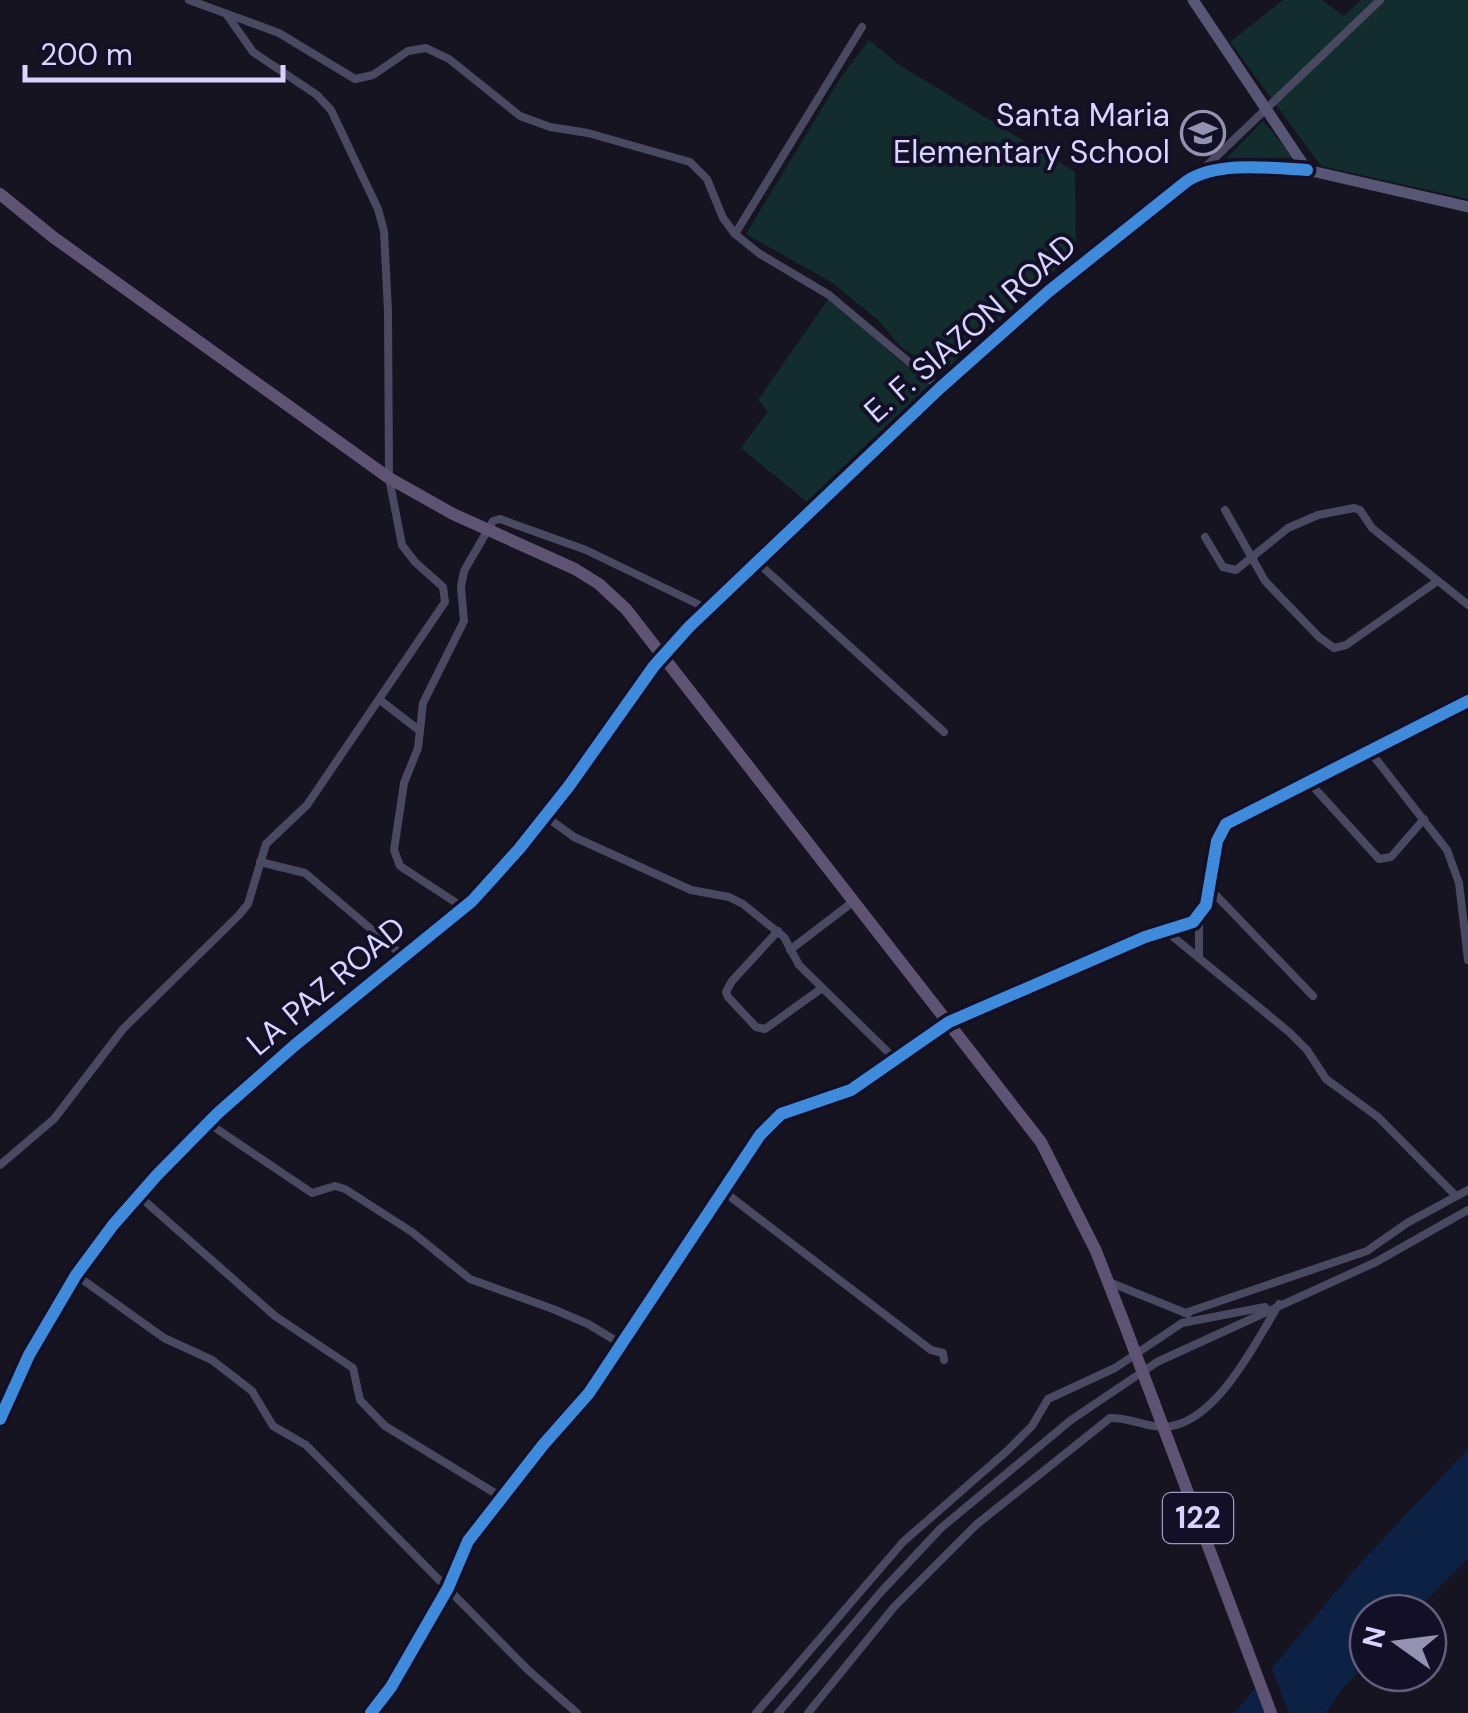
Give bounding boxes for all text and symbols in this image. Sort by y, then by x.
scale bar [25,20,282,82]
text: 200 m [40,35,133,74]
place label: Santa Maria Elementary School [893,94,1170,173]
school or university icon: Santa Maria Elementary School [1180,110,1226,156]
street label: E. F. SIAZON ROAD [855,224,1085,432]
street label: LA PAZ ROAD [238,907,414,1065]
road number: 122 [1163,1493,1233,1543]
north arrow [1348,1593,1448,1693]
text: N [1354,1623,1395,1651]

